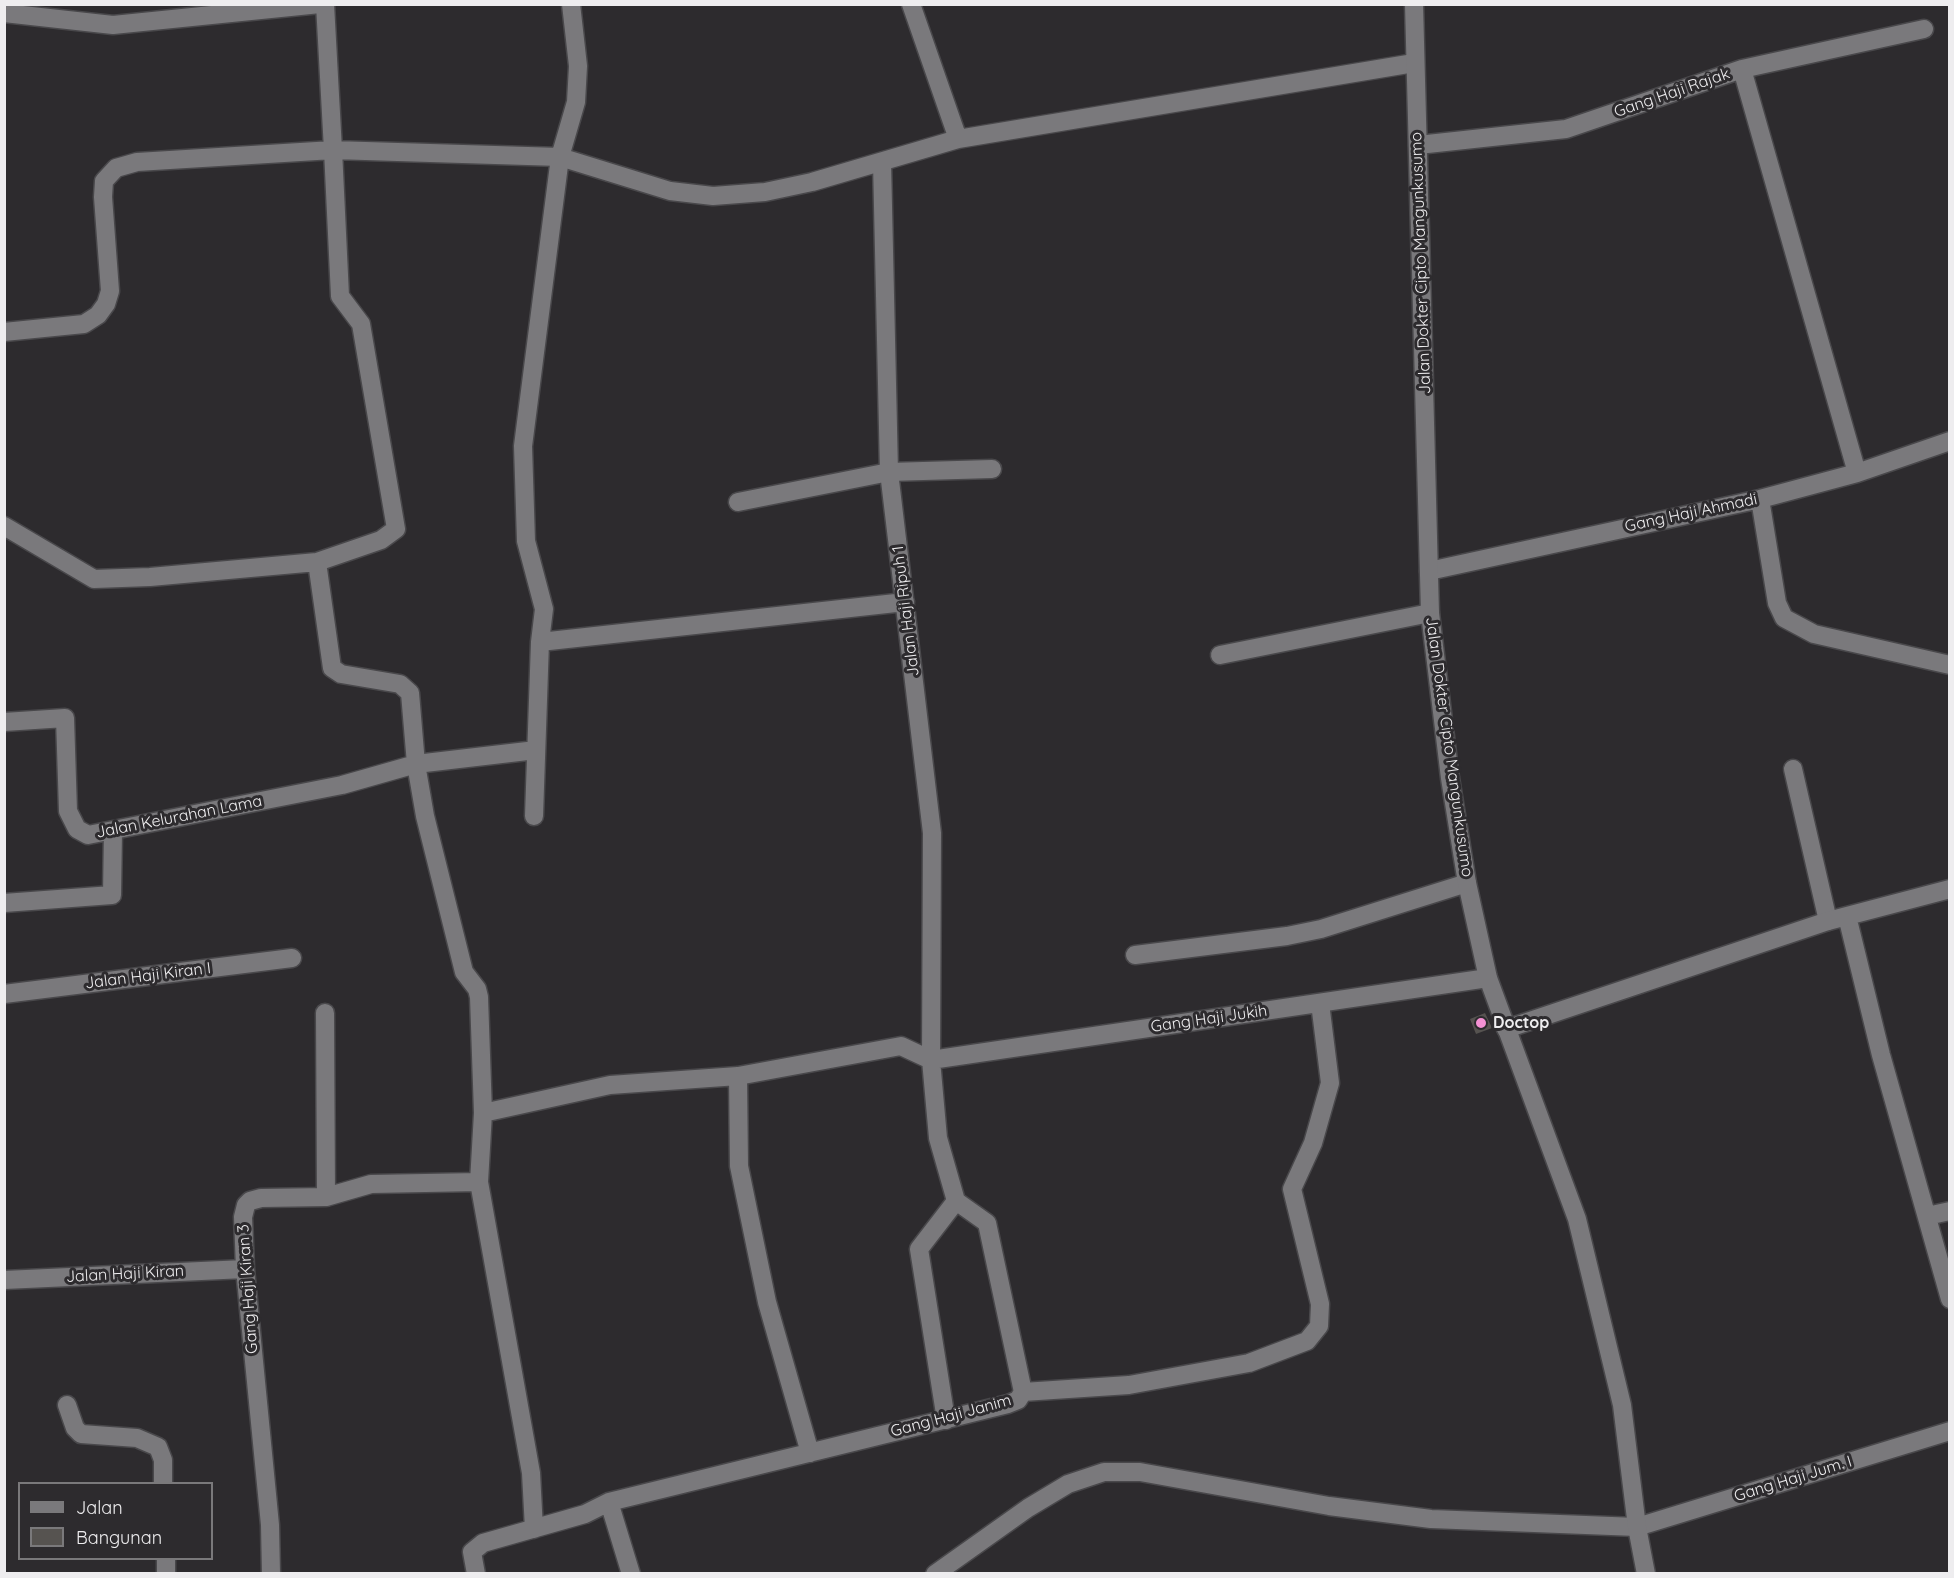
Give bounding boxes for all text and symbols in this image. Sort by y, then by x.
street label: Gang Haji Rajak [1612,64,1732,122]
street label: Jalan Dokter Cipto Mangunkusumo [1407,132,1435,394]
street label: Gang Haji Ahmadi [1623,490,1759,536]
street label: Jalan Haji Ripuh 1 [888,545,924,677]
street label: Jalan Dokter Cipto Mangunkusumo [1421,616,1477,878]
street label: Jalan Kelurahan Lama [94,791,264,843]
street label: Jalan Haji Kiran I [84,959,212,993]
street label: Gang Haji Jukih [1150,1001,1268,1037]
place label: Doctop [1493,1013,1549,1033]
marker: Doctop [1474,1016,1488,1030]
street label: Gang Haji Kiran 3 [234,1224,262,1354]
street label: Jalan Haji Kiran [65,1261,185,1287]
street label: Gang Haji Janim [889,1391,1013,1441]
street label: Gang Haji Jum. I [1732,1452,1854,1506]
legend [18,1482,213,1560]
text: Jalan [76,1496,123,1519]
text: Bangunan [76,1526,162,1549]

